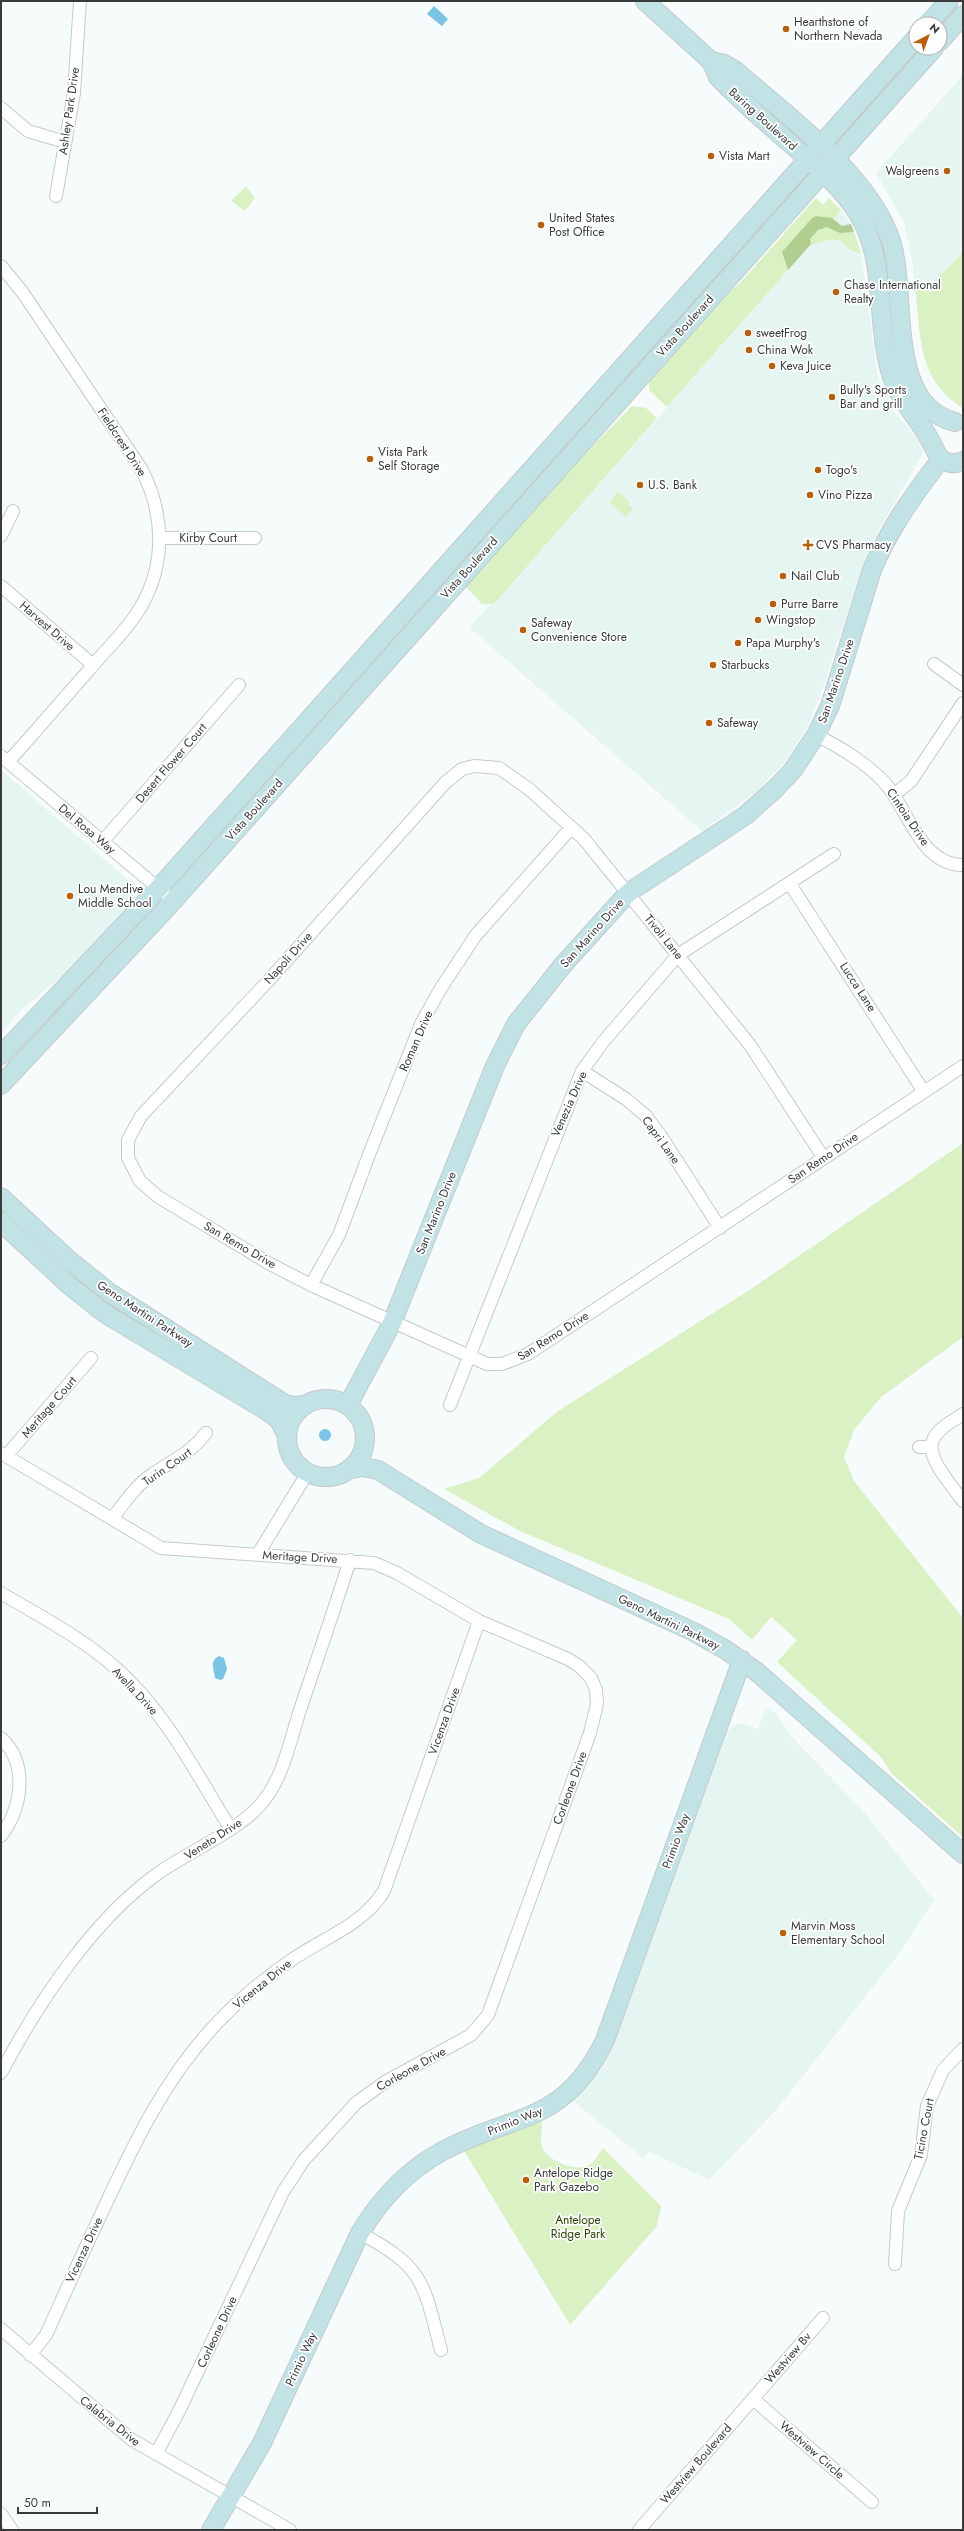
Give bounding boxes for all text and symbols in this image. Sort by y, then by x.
place label: Hearthstone of Northern Nevada [794,13,883,45]
north arrow [908,16,948,56]
text: N [926,20,943,37]
marker: Hearthstone of Northern Nevada [781,24,791,34]
street label: Ashley Park Drive [54,66,84,156]
street label: Baring Boulevard [725,83,801,155]
place label: Vista Mart [719,147,770,165]
marker: Vista Mart [706,151,716,161]
place label: Walgreens [886,162,939,180]
marker: Walgreens [942,166,952,176]
place label: United States Post Office [549,209,615,241]
marker: United States Post Office [536,220,546,230]
place label: Chase International Realty [844,276,941,308]
marker: Chase International Realty [831,287,841,297]
street label: Vista Boulevard [652,291,718,361]
place label: sweetFrog [756,324,807,342]
marker: sweetFrog [743,328,753,338]
place label: China Wok [757,341,814,359]
marker: China Wok [744,345,754,355]
place label: Keva Juice [780,357,831,375]
marker: Keva Juice [767,361,777,371]
place label: Bully's Sports Bar and grill [840,381,906,413]
marker: Bully's Sports Bar and grill [827,392,837,402]
street label: Fieldcrest Drive [93,404,151,480]
place label: Vista Park Self Storage [378,443,439,475]
marker: Vista Park Self Storage [365,454,375,464]
place label: Togo's [826,461,857,479]
marker: Togo's [813,465,823,475]
place label: U.S. Bank [648,476,698,494]
marker: U.S. Bank [635,480,645,490]
place label: Vino Pizza [818,486,873,504]
marker: Vino Pizza [805,490,815,500]
street label: Kirby Court [179,529,237,547]
street label: Vista Boulevard [436,533,502,603]
place label: CVS Pharmacy [816,536,892,554]
marker: CVS Pharmacy [803,540,813,550]
place label: Nail Club [791,567,840,585]
marker: Nail Club [778,571,788,581]
place label: Purre Barre [781,595,838,613]
street label: Harvest Drive [15,597,79,655]
marker: Purre Barre [768,599,778,609]
place label: Wingstop [766,611,815,629]
place label: Safeway Convenience Store [531,614,627,646]
marker: Wingstop [753,615,763,625]
marker: Safeway Convenience Store [518,625,528,635]
place label: Papa Murphy's [746,634,820,652]
street label: San Marino Drive [813,636,859,726]
marker: Papa Murphy's [733,638,743,648]
place label: Starbucks [721,656,770,674]
marker: Starbucks [708,660,718,670]
place label: Safeway [717,714,759,732]
marker: Safeway [704,718,714,728]
street label: Desert Flower Court [131,719,211,807]
street label: Vista Boulevard [221,775,287,845]
street label: Cintoia Drive [882,785,934,849]
street label: Del Rosa Way [54,800,120,859]
place label: Lou Mendive Middle School [78,880,152,912]
marker: Lou Mendive Middle School [65,891,75,901]
street label: San Marino Drive [556,894,628,972]
street label: Tivoli Lane [640,911,688,963]
street label: Napoli Drive [260,928,316,988]
street label: Lucca Lane [835,959,881,1015]
street label: Roman Drive [395,1008,437,1074]
street label: Venezia Drive [547,1068,591,1140]
street label: Capri Lane [637,1112,685,1168]
street label: San Remo Drive [784,1128,862,1188]
street label: San Marino Drive [411,1169,461,1257]
street label: San Remo Drive [200,1217,280,1273]
street label: Geno Martini Parkway [93,1276,197,1352]
street label: San Remo Drive [514,1307,592,1365]
street label: Meritage Court [17,1372,81,1442]
street label: Turin Court [139,1443,195,1490]
street label: Meritage Drive [262,1546,338,1568]
street label: Geno Martini Parkway [615,1590,724,1655]
street label: Avella Drive [108,1663,162,1719]
street label: Vicenza Drive [423,1685,465,1757]
street label: Corleone Drive [548,1749,592,1827]
street label: Primio Way [658,1810,695,1871]
street label: Veneto Drive [181,1814,245,1864]
place label: Marvin Moss Elementary School [791,1917,885,1949]
marker: Marvin Moss Elementary School [778,1928,788,1938]
street label: Vicenza Drive [229,1955,295,2013]
street label: Corleone Drive [373,2042,449,2096]
street label: Ticino Court [909,2097,939,2161]
street label: Primio Way [485,2102,546,2140]
place label: Antelope Ridge Park Gazebo [534,2164,613,2196]
marker: Antelope Ridge Park Gazebo [521,2175,531,2185]
park label: Antelope Ridge Park [551,2211,606,2243]
street label: Vicenza Drive [61,2214,107,2286]
street label: Corleone Drive [193,2293,241,2371]
street label: Primio Way [281,2328,322,2389]
street label: Westview Bv [761,2328,816,2388]
street label: Calabria Drive [76,2392,144,2450]
street label: Westview Circle [776,2417,848,2483]
street label: Westview Boulevard [656,2420,736,2508]
scale bar [18,2489,97,2515]
text: 50 m [24,2494,51,2512]

